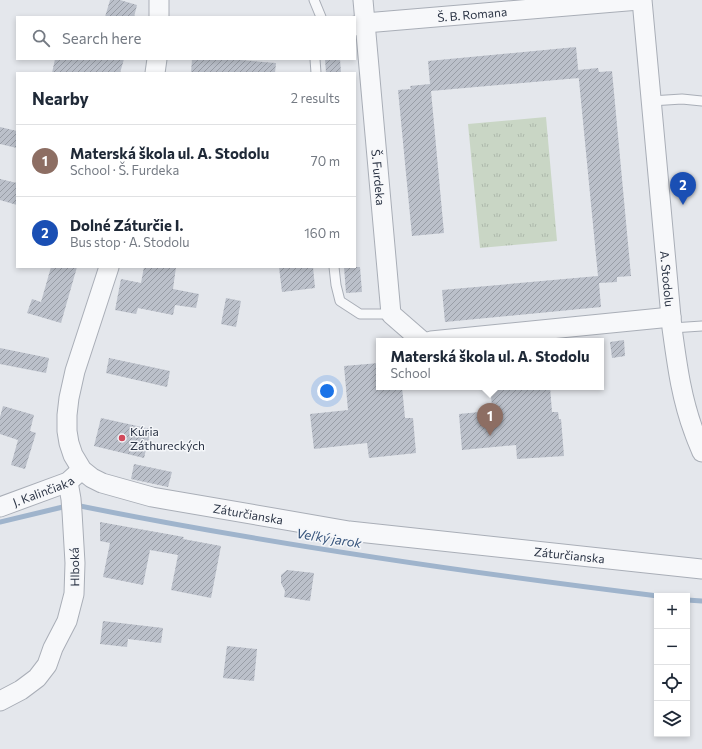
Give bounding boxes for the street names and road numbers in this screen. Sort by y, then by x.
street label: Š. B. Romana [437,4,508,24]
street label: Š. Furdeka [369,149,388,206]
street label: A. Stodolu [658,250,677,307]
street label: J. Kalinčiaka [11,473,77,510]
street label: Záturčianska [212,501,284,527]
street label: Záturčianska [533,544,605,565]
street label: Hlboká [67,547,81,587]

